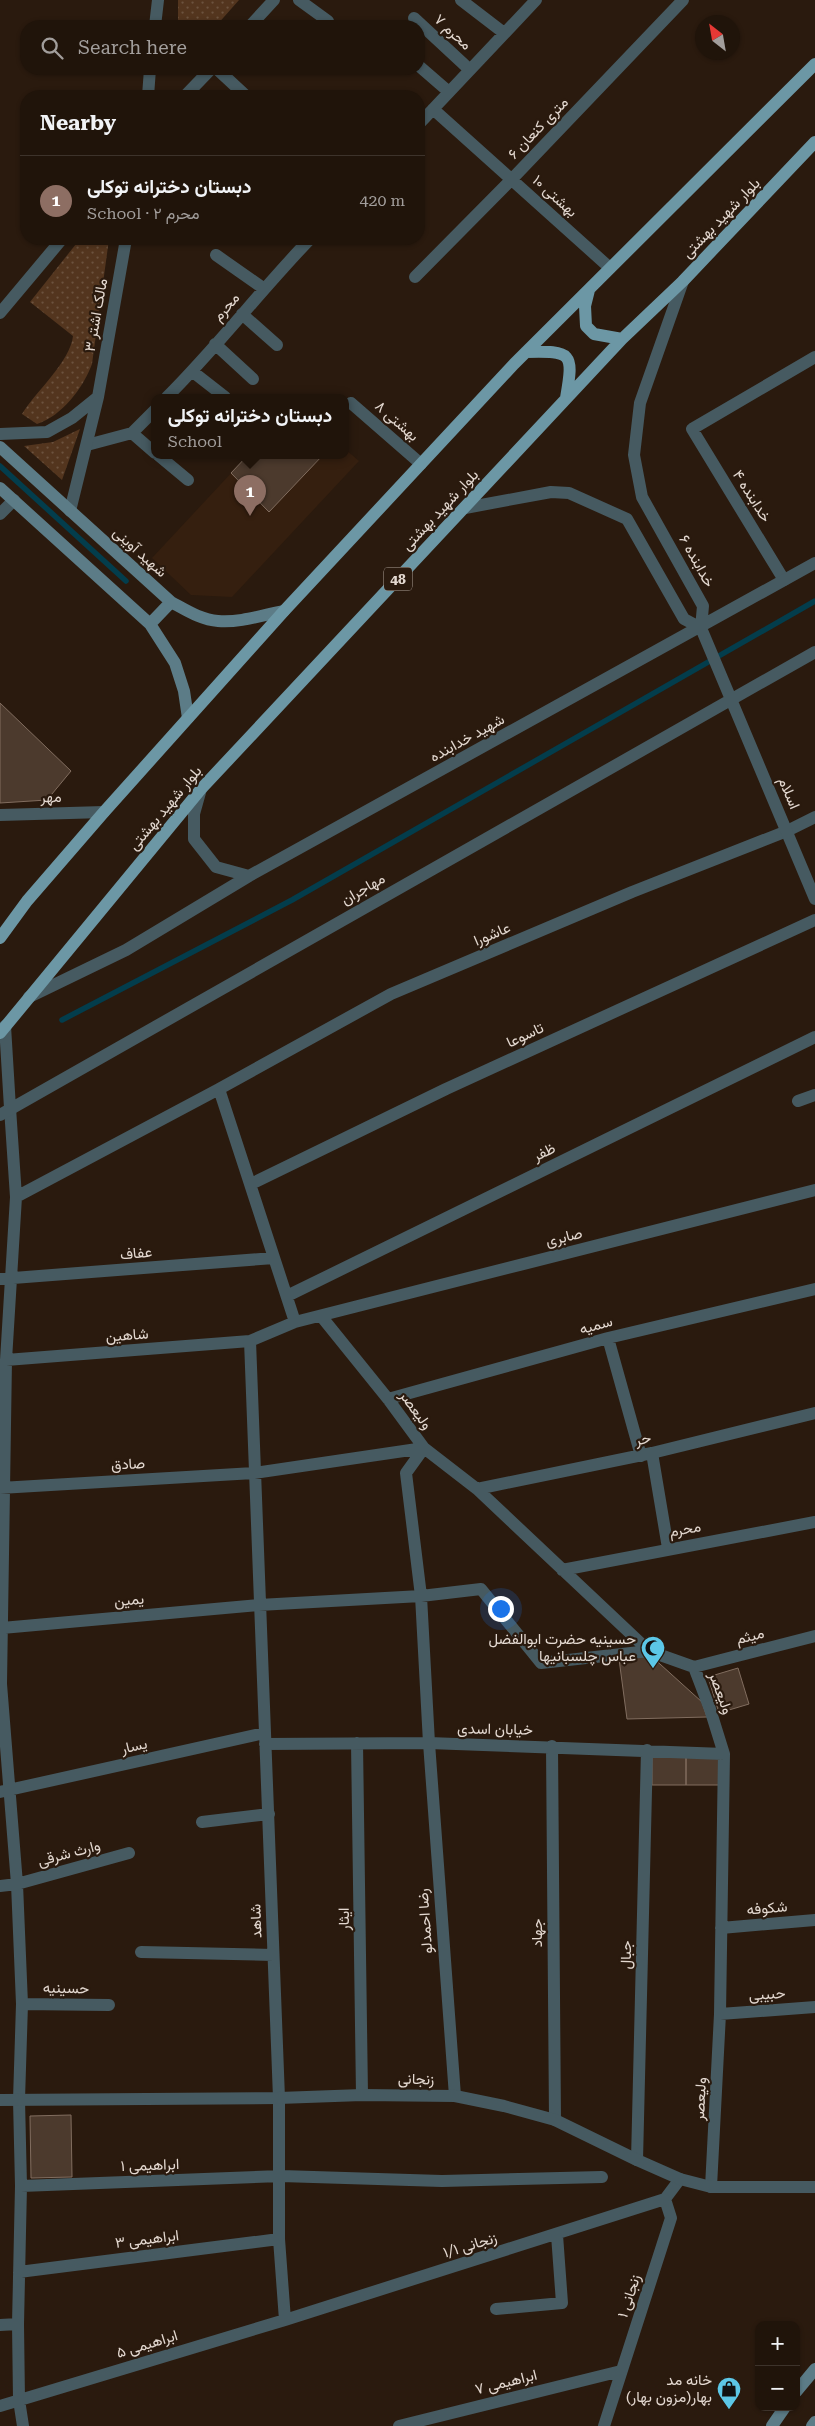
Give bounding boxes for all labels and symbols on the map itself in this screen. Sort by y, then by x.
street label: محرم ۷ [430,10,475,54]
north arrow [695,15,740,60]
street label: ۶ متری کنعان [504,93,573,163]
street label: بهشتی ۱۰ [528,171,581,222]
street label: بلوار شهید بهشتی [678,174,764,263]
street label: مالک اشتر ۳ [81,277,111,353]
street label: محرم [209,289,244,326]
street label: بهشتی ۸ [371,397,423,446]
street label: بلوار شهید بهشتی [398,466,483,555]
street label: خدابنده ۴ [729,466,775,526]
pin: 1 [234,475,266,516]
street label: شهید آوینی [109,523,171,582]
street label: خدابنده ۶ [675,532,719,590]
road number: 48 [384,568,412,590]
street label: شهید خدابنده [427,710,508,766]
street label: بلوار شهید بهشتی [125,762,206,854]
street label: اسلام [773,774,804,812]
street label: مهر [39,788,62,806]
street label: مهاجران [338,869,388,909]
street label: عاشورا [471,918,513,950]
street label: تاسوعا [503,1019,547,1051]
street label: ظفر [529,1139,558,1166]
street label: صابری [544,1224,585,1251]
street label: عفاف [119,1243,153,1263]
street label: سمیه [577,1312,615,1338]
street label: شاهین [105,1325,149,1346]
street label: ولیعصر [395,1386,436,1433]
street label: حر [632,1429,653,1450]
street label: صادق [111,1454,145,1474]
street label: محرم [668,1517,702,1542]
street label: یمین [113,1590,145,1611]
your location [488,1596,514,1622]
street label: میثم [734,1624,766,1649]
place label: حسینیه حضرت ابوالفضل عباس چلسبانیها [489,1630,636,1666]
mosque icon: حسینیه حضرت ابوالفضل عباس چلسبانیها [640,1635,666,1669]
street label: ولیعصر [705,1668,737,1717]
street label: خیابان اسدی [457,1719,533,1740]
street label: یسار [118,1734,149,1758]
street label: وارث شرقی [36,1836,103,1871]
street label: رضا احمدلو [414,1888,436,1954]
street label: شکوفه [746,1897,788,1919]
street label: شاهد [246,1903,266,1938]
street label: ایثار [335,1907,353,1932]
street label: جهاد [528,1919,546,1947]
street label: جبال [617,1940,635,1970]
street label: حسینیه [43,1979,89,1997]
street label: حبیبی [748,1984,786,2005]
street label: زنجانی [398,2070,434,2089]
street label: ولیعصر [690,2077,710,2122]
street label: ابراهیمی ۱ [120,2155,180,2176]
street label: ابراهیمی ۳ [114,2226,180,2253]
street label: زنجانی ۱/۱ [441,2228,499,2263]
street label: زنجانی ۱ [614,2272,645,2320]
street label: ابراهیمی ۵ [114,2326,180,2363]
street label: ابراهیمی ۷ [473,2366,539,2399]
place label: خانه مد بهار(مزون بهار) [626,2371,712,2406]
shop icon: خانه مد بهار(مزون بهار) [716,2376,742,2410]

